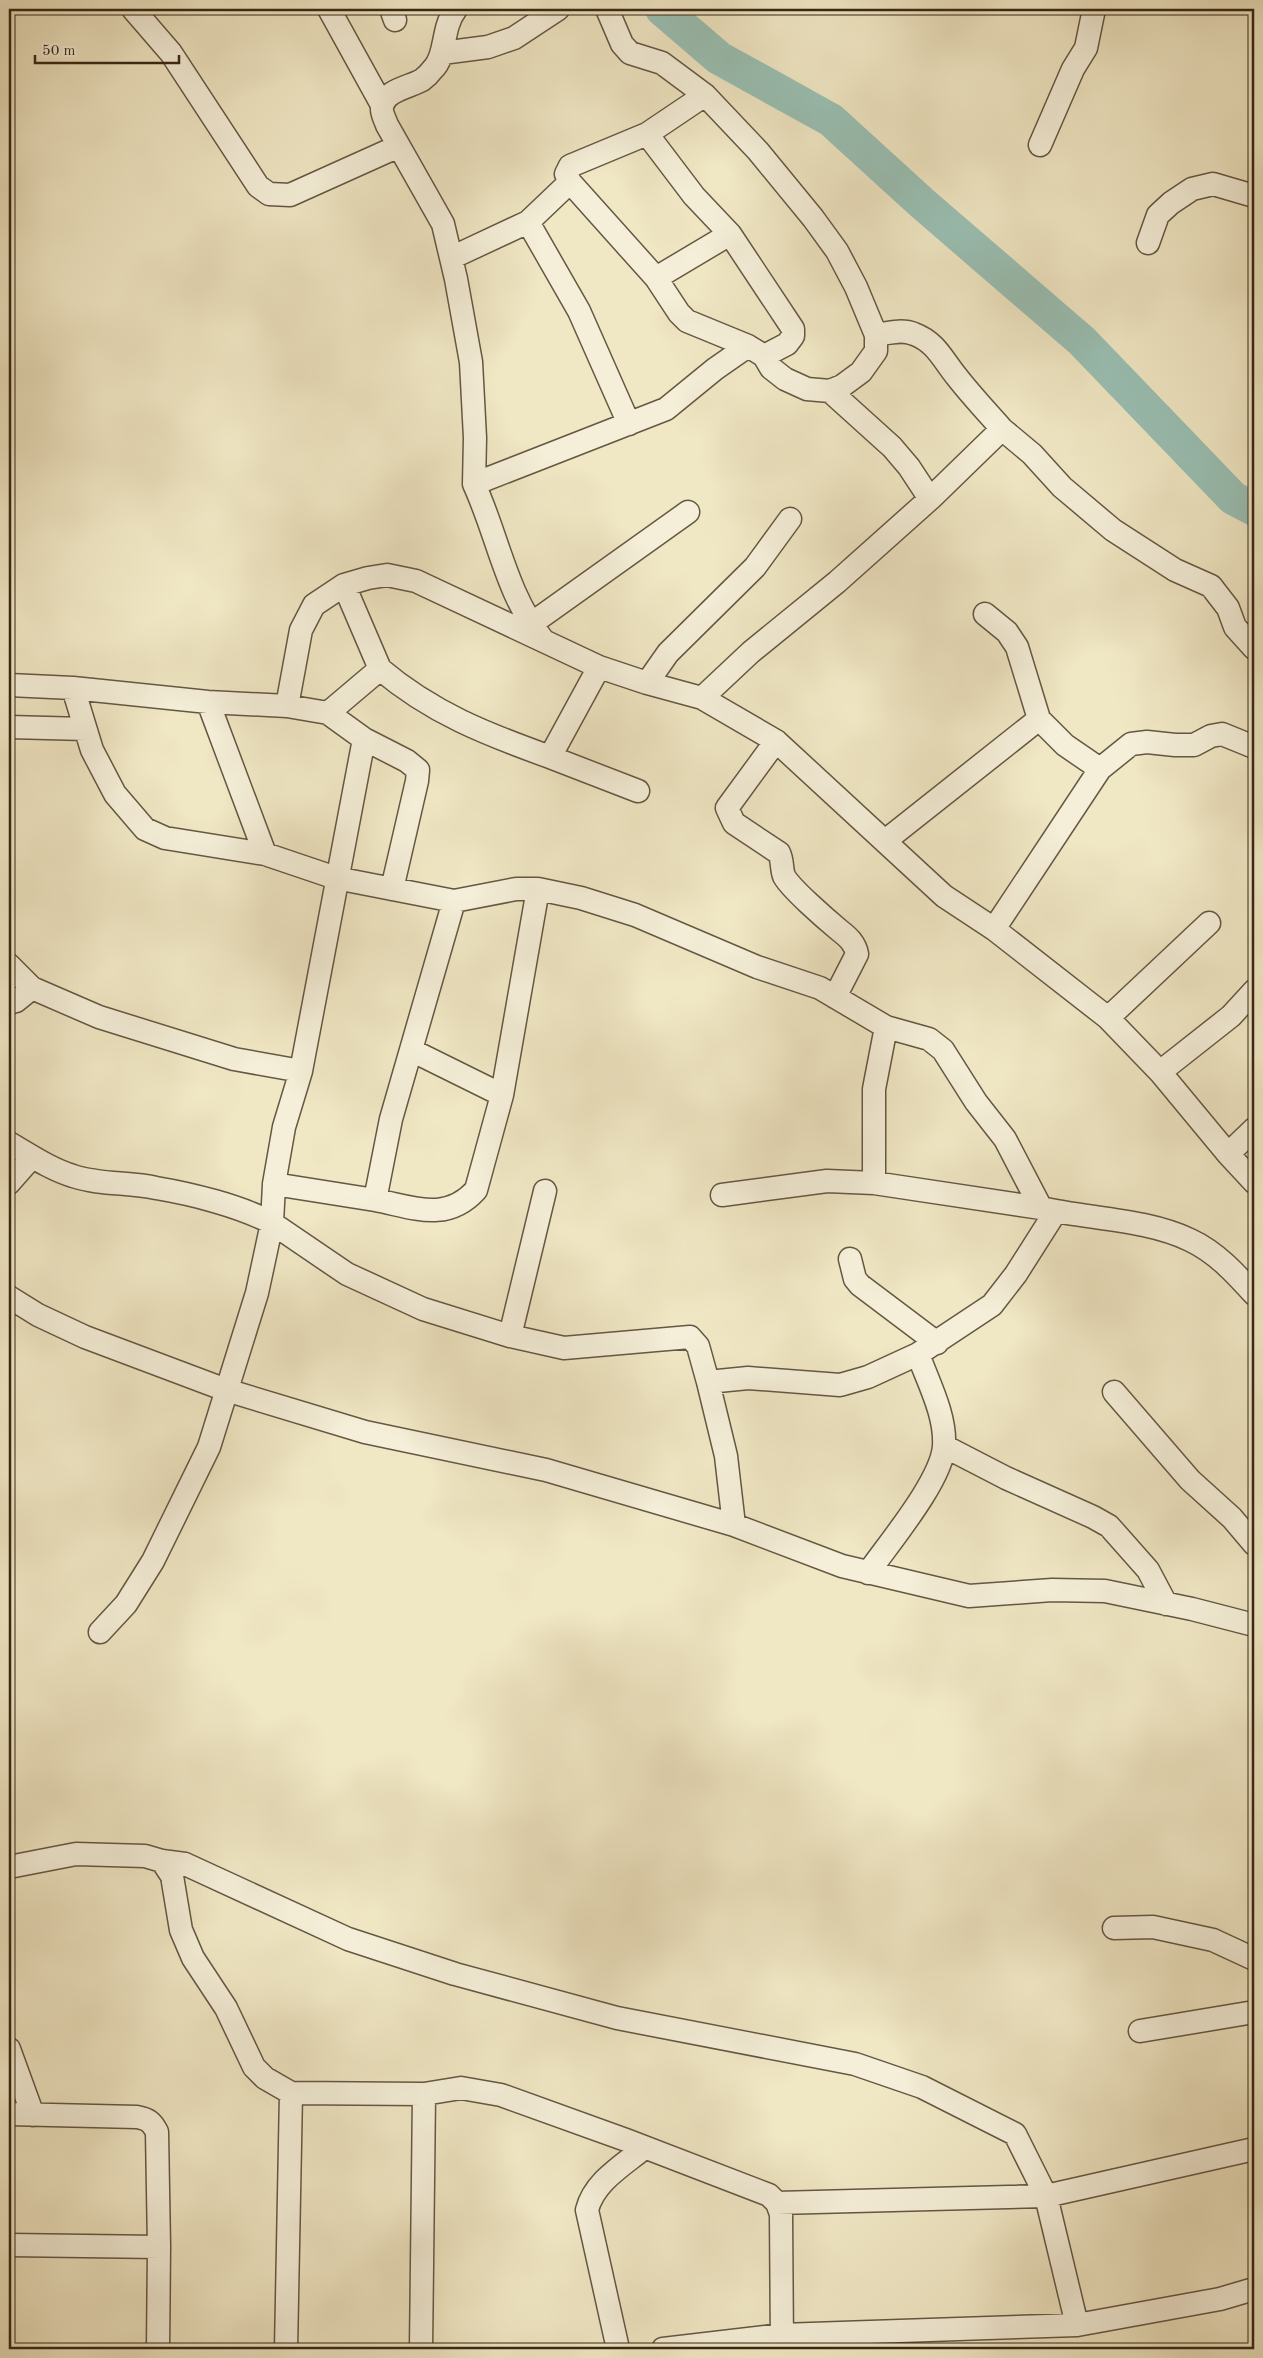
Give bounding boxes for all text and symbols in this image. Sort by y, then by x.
scale bar [35,32,179,64]
text: 50 m [42,44,76,59]

